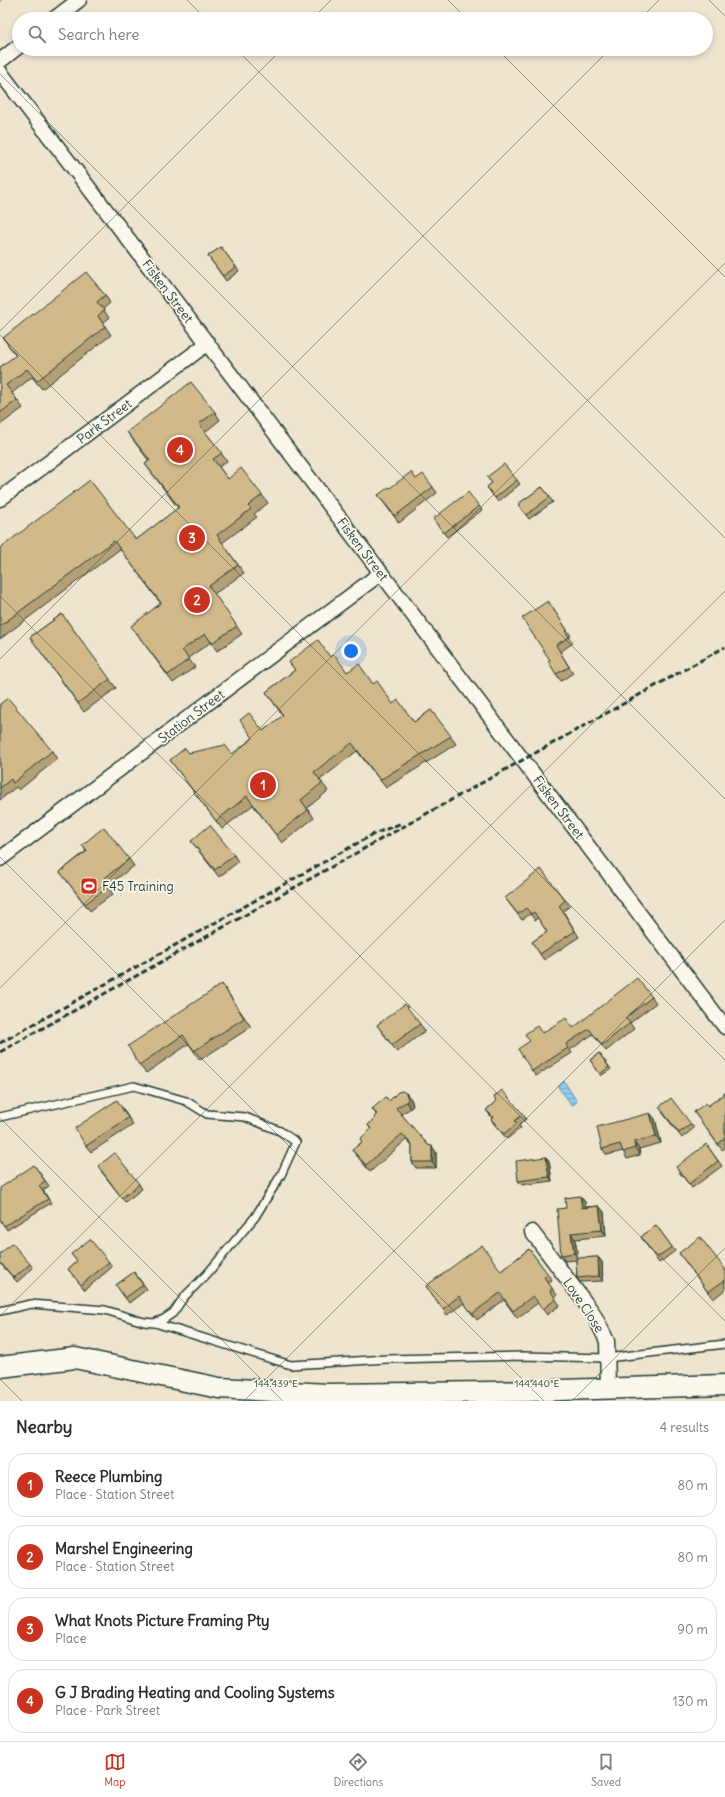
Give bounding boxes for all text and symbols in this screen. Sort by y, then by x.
search box [12,12,713,56]
icon: search [26,23,48,45]
text: Search here [58,25,139,44]
street label: Fisken Street [138,256,197,327]
street label: Park Street [73,395,136,448]
pin: 4 [167,435,193,465]
street label: Fisken Street [333,514,392,585]
pin: 3 [179,523,205,553]
pin: 2 [184,585,210,615]
your location [341,641,361,661]
street label: Station Street [155,686,228,747]
pin: 1 [250,770,276,800]
street label: Fisken Street [529,772,588,843]
sports icon: F45 Training [79,876,99,896]
place label: F45 Training [102,878,174,895]
street label: Love Close [559,1275,608,1336]
text: 144.439°E [254,1377,298,1390]
text: 144.440°E [515,1377,559,1390]
text: Nearby [16,1416,72,1438]
text: 4 results [660,1419,709,1436]
text: Reece Plumbing [55,1467,162,1486]
text: 1 [27,1477,33,1494]
text: 80 m [677,1477,708,1494]
text: Place · Station Street [55,1486,174,1503]
text: Marshel Engineering [55,1539,193,1558]
text: 2 [26,1549,34,1566]
text: 80 m [677,1549,708,1566]
text: Place · Station Street [55,1558,174,1575]
text: What Knots Picture Framing Pty [55,1611,269,1630]
text: 3 [26,1621,34,1638]
text: 90 m [677,1621,708,1638]
text: Place [55,1630,86,1647]
text: G J Brading Heating and Cooling Systems [55,1683,334,1702]
text: 4 [26,1693,34,1710]
text: 130 m [672,1693,708,1710]
text: Place · Park Street [55,1702,160,1719]
tab: Map [104,1751,126,1789]
tab: Directions [334,1751,383,1789]
tab: Saved [591,1751,621,1789]

